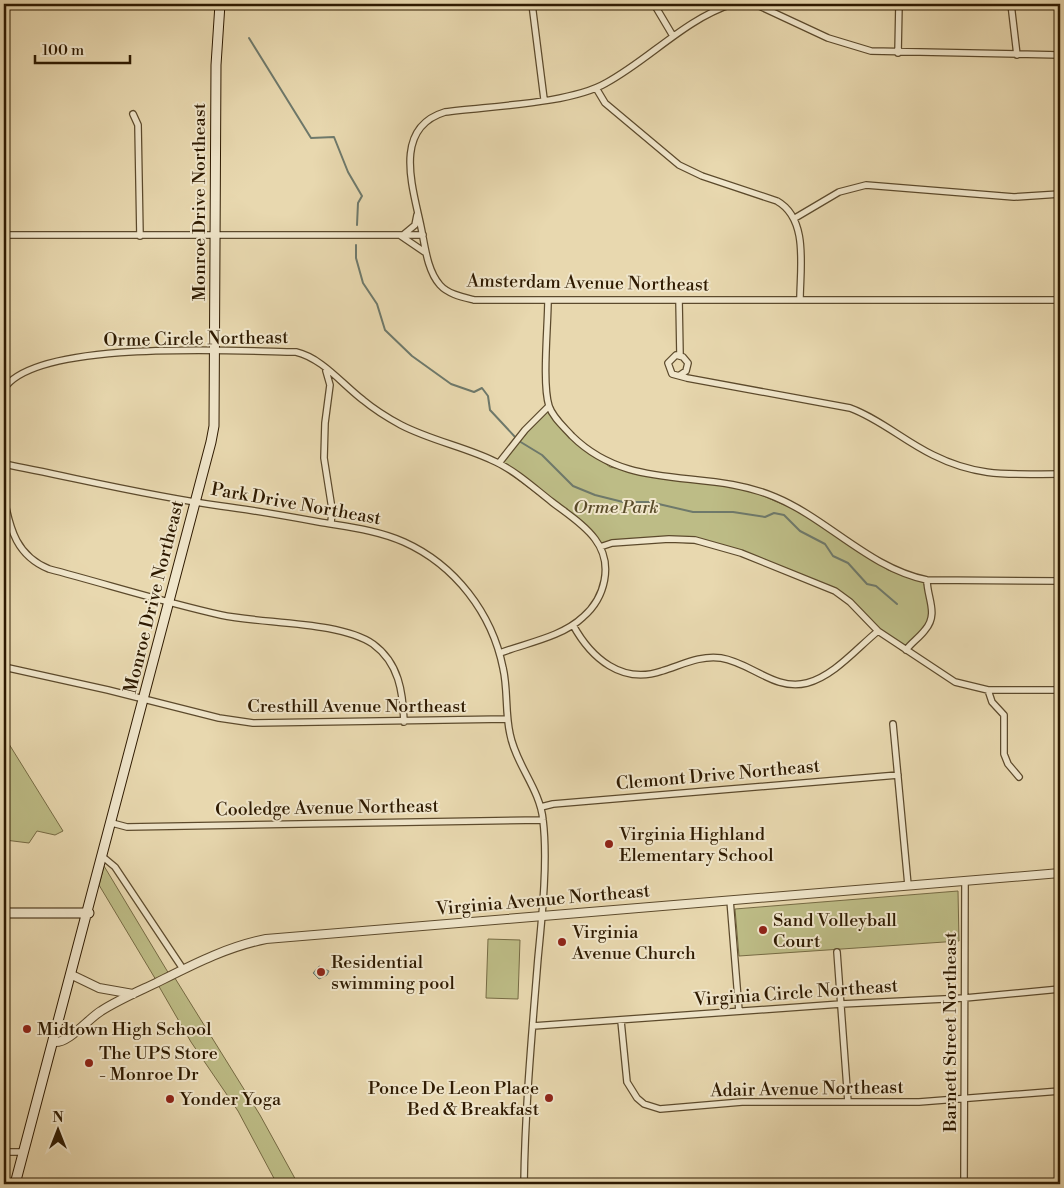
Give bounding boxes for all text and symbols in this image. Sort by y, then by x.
scale bar [35,32,130,64]
text: 100 m [42,41,84,60]
street label: Monroe Drive Northeast [188,102,211,301]
street label: Amsterdam Avenue Northeast [466,269,710,297]
street label: Orme Circle Northeast [103,326,289,352]
street label: Park Drive Northeast [209,478,383,530]
park label: Orme Park [573,496,659,519]
street label: Monroe Drive Northeast [119,497,189,696]
street label: Cresthill Avenue Northeast [247,695,467,718]
street label: Clemont Drive Northeast [615,755,821,795]
street label: Cooledge Avenue Northeast [215,795,440,821]
place label: Virginia Highland Elementary School [618,823,774,867]
marker: Virginia Highland Elementary School [603,838,615,850]
street label: Virginia Avenue Northeast [434,879,652,921]
place label: Sand Volleyball Court [773,909,898,953]
place label: Virginia Avenue Church [571,921,696,965]
marker: Sand Volleyball Court [757,924,769,936]
street label: Barnett Street Northeast [939,931,962,1133]
marker: Virginia Avenue Church [556,936,568,948]
place label: Residential swimming pool [331,951,455,995]
marker: Residential swimming pool [315,966,327,978]
street label: Virginia Circle Northeast [692,974,899,1012]
place label: Midtown High School [37,1018,212,1041]
marker: Midtown High School [21,1023,33,1035]
place label: The UPS Store - Monroe Dr [99,1042,218,1086]
marker: The UPS Store - Monroe Dr [83,1057,95,1069]
street label: Adair Avenue Northeast [709,1076,904,1102]
place label: Ponce De Leon Place Bed & Breakfast [368,1077,540,1121]
place label: Yonder Yoga [179,1088,282,1111]
marker: Ponce De Leon Place Bed & Breakfast [543,1092,555,1104]
marker: Yonder Yoga [164,1093,176,1105]
north arrow [32,1106,82,1156]
text: N [52,1109,64,1127]

